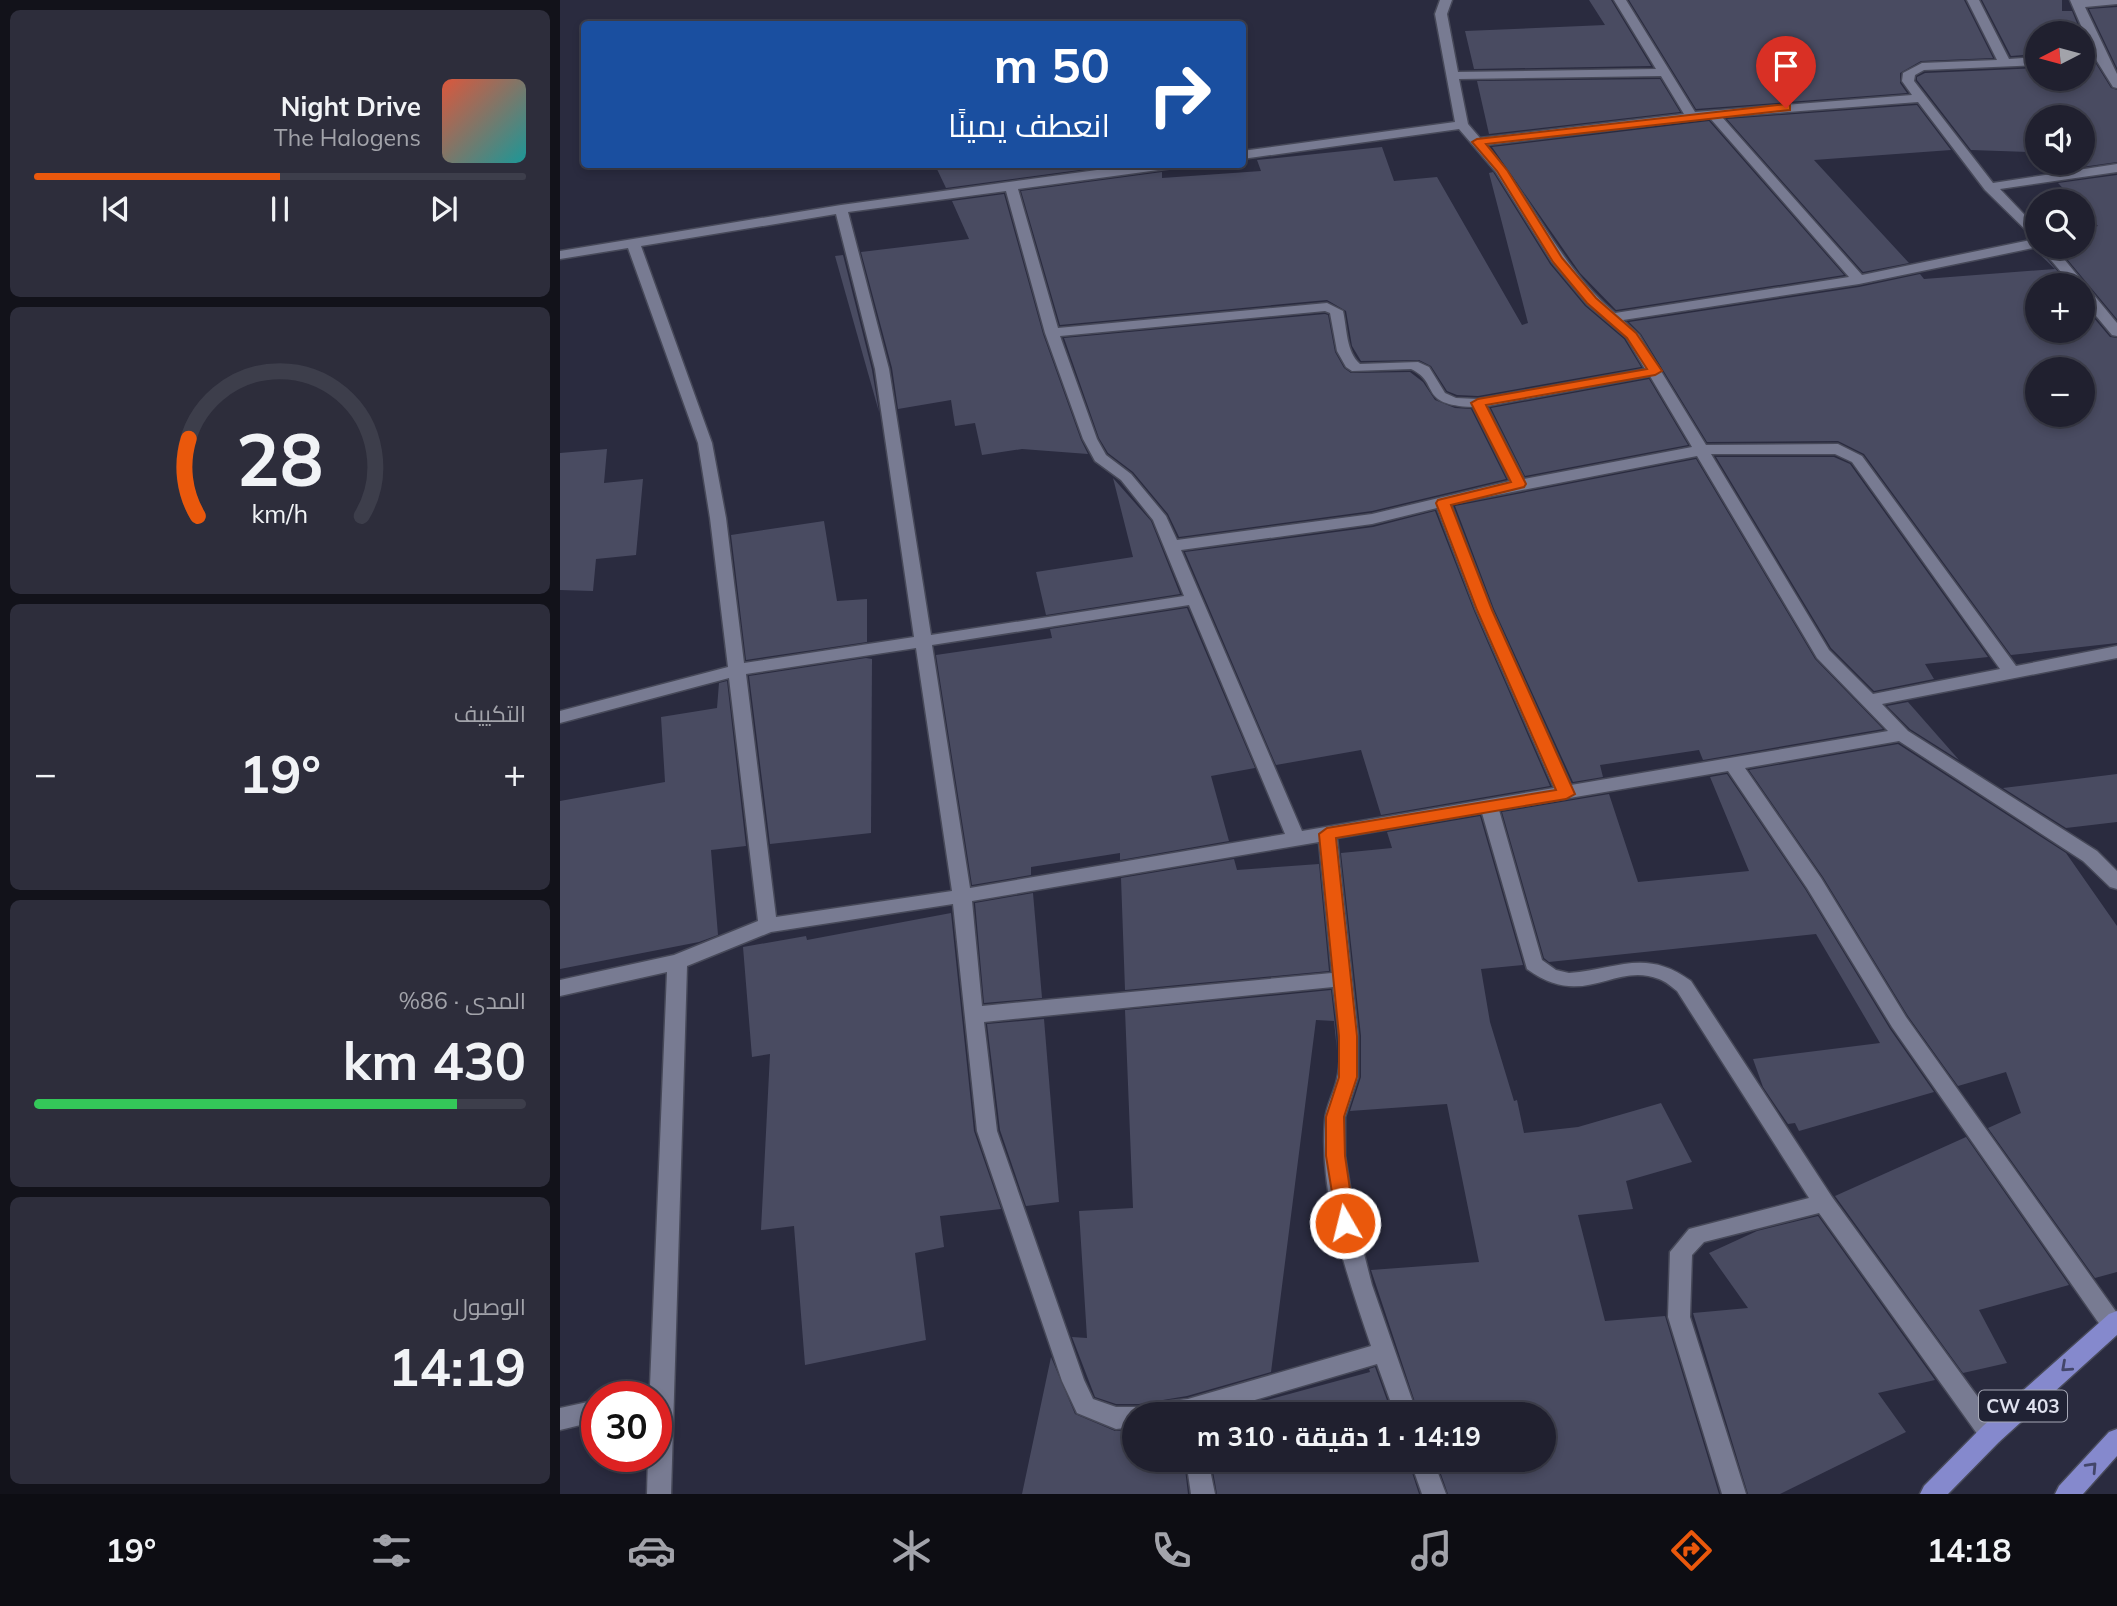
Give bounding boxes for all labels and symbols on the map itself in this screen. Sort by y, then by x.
north arrow [2025,21,2095,91]
pin [1756,36,1816,108]
position arrow [1308,1186,1382,1260]
one-way arrow [2061,1359,2074,1371]
speed limit sign: 30 [581,1381,672,1472]
road number: CW 403 [1979,1390,2067,1422]
one-way arrow [2084,1462,2096,1475]

